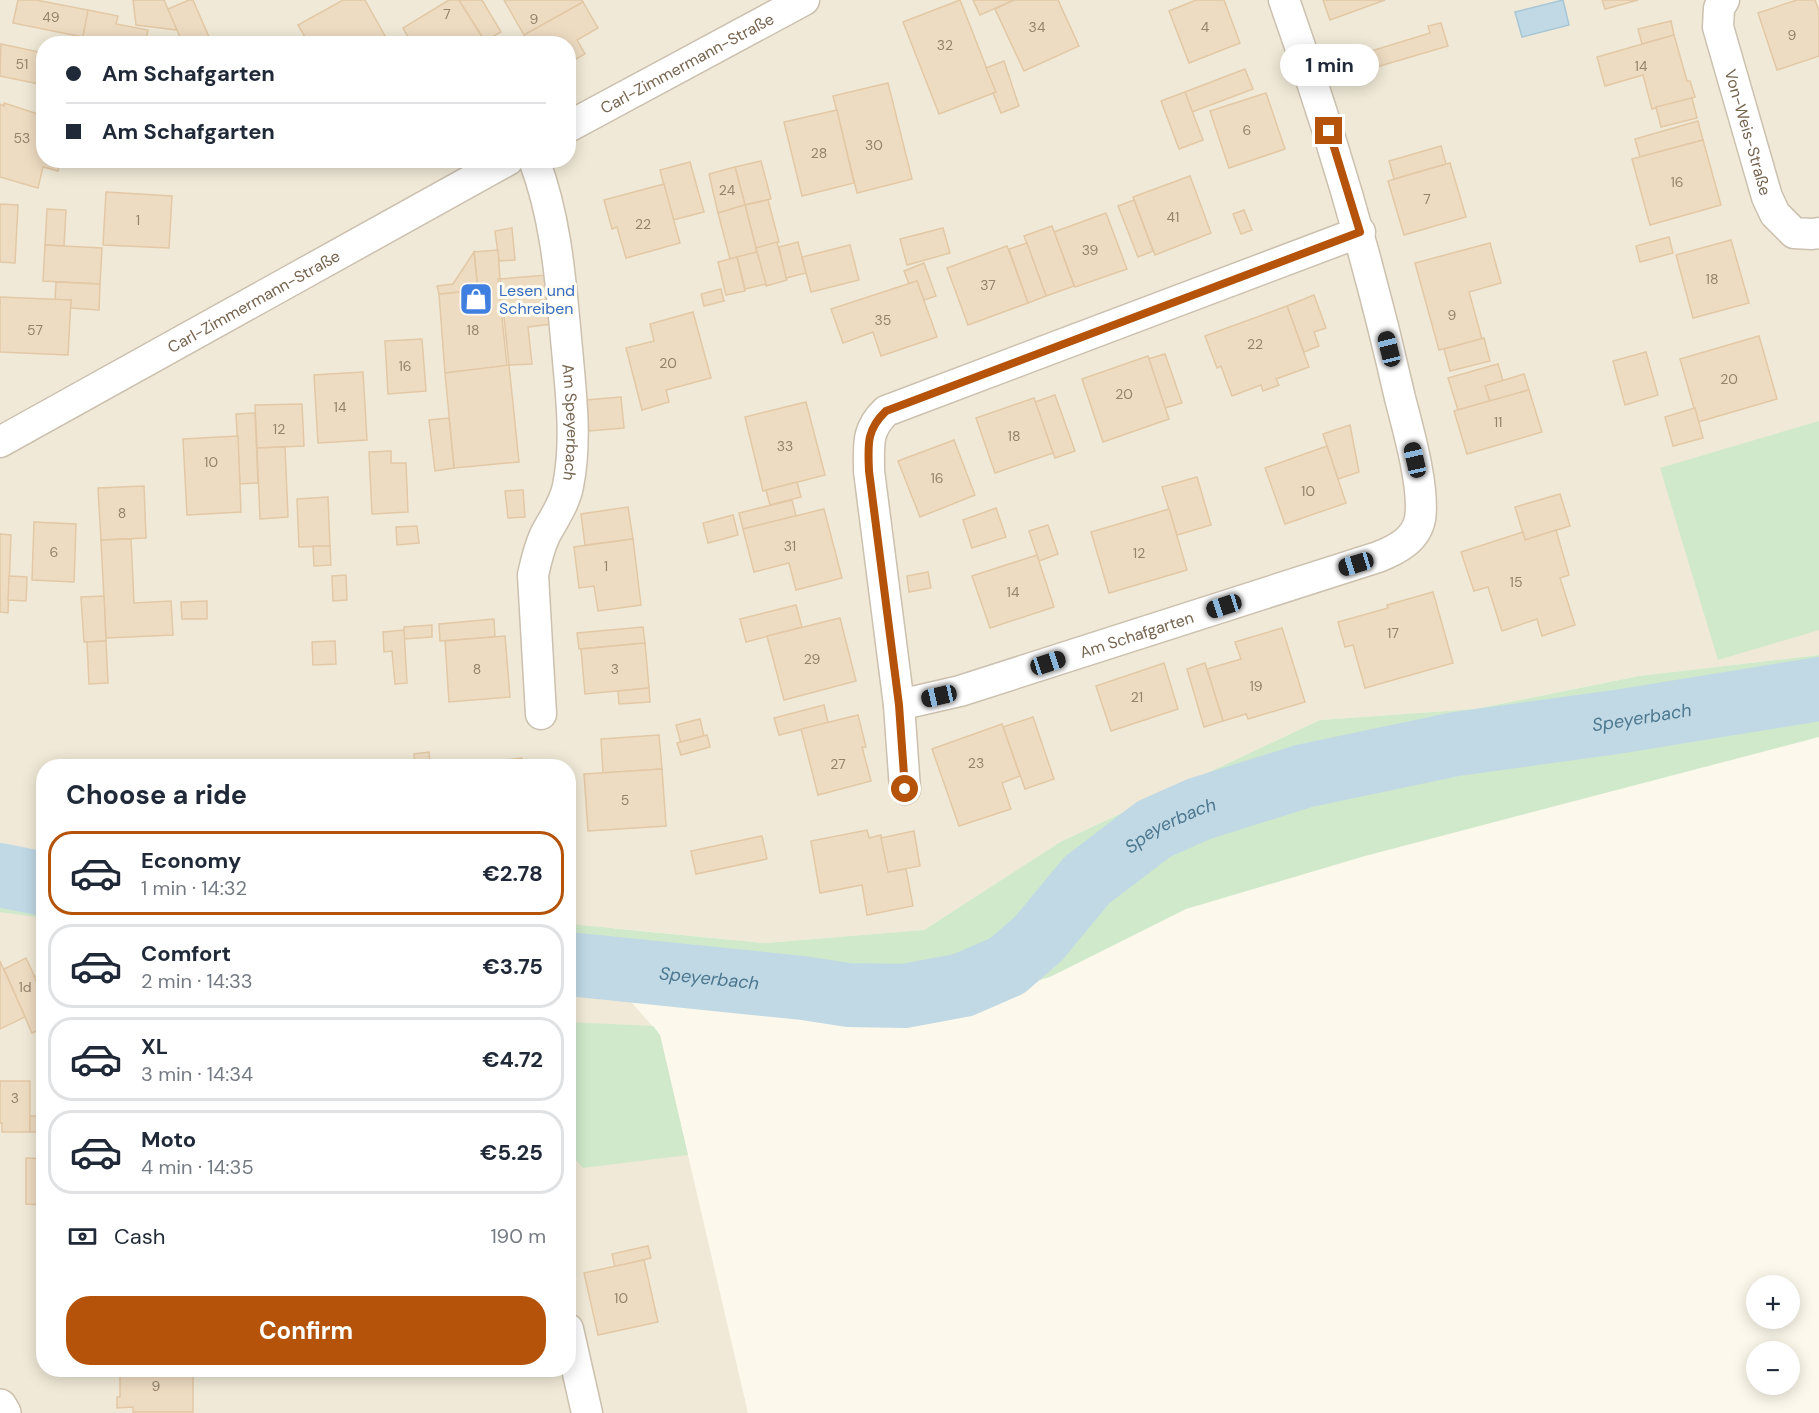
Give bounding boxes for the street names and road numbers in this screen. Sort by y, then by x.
street label: Carl-Zimmermann-Straße [596,8,777,118]
street label: Von-Weis-Straße [1720,67,1776,198]
street label: Carl-Zimmermann-Straße [164,245,343,358]
street label: Am Speyerbach [558,363,583,482]
street label: Am Schafgarten [1077,606,1196,662]

